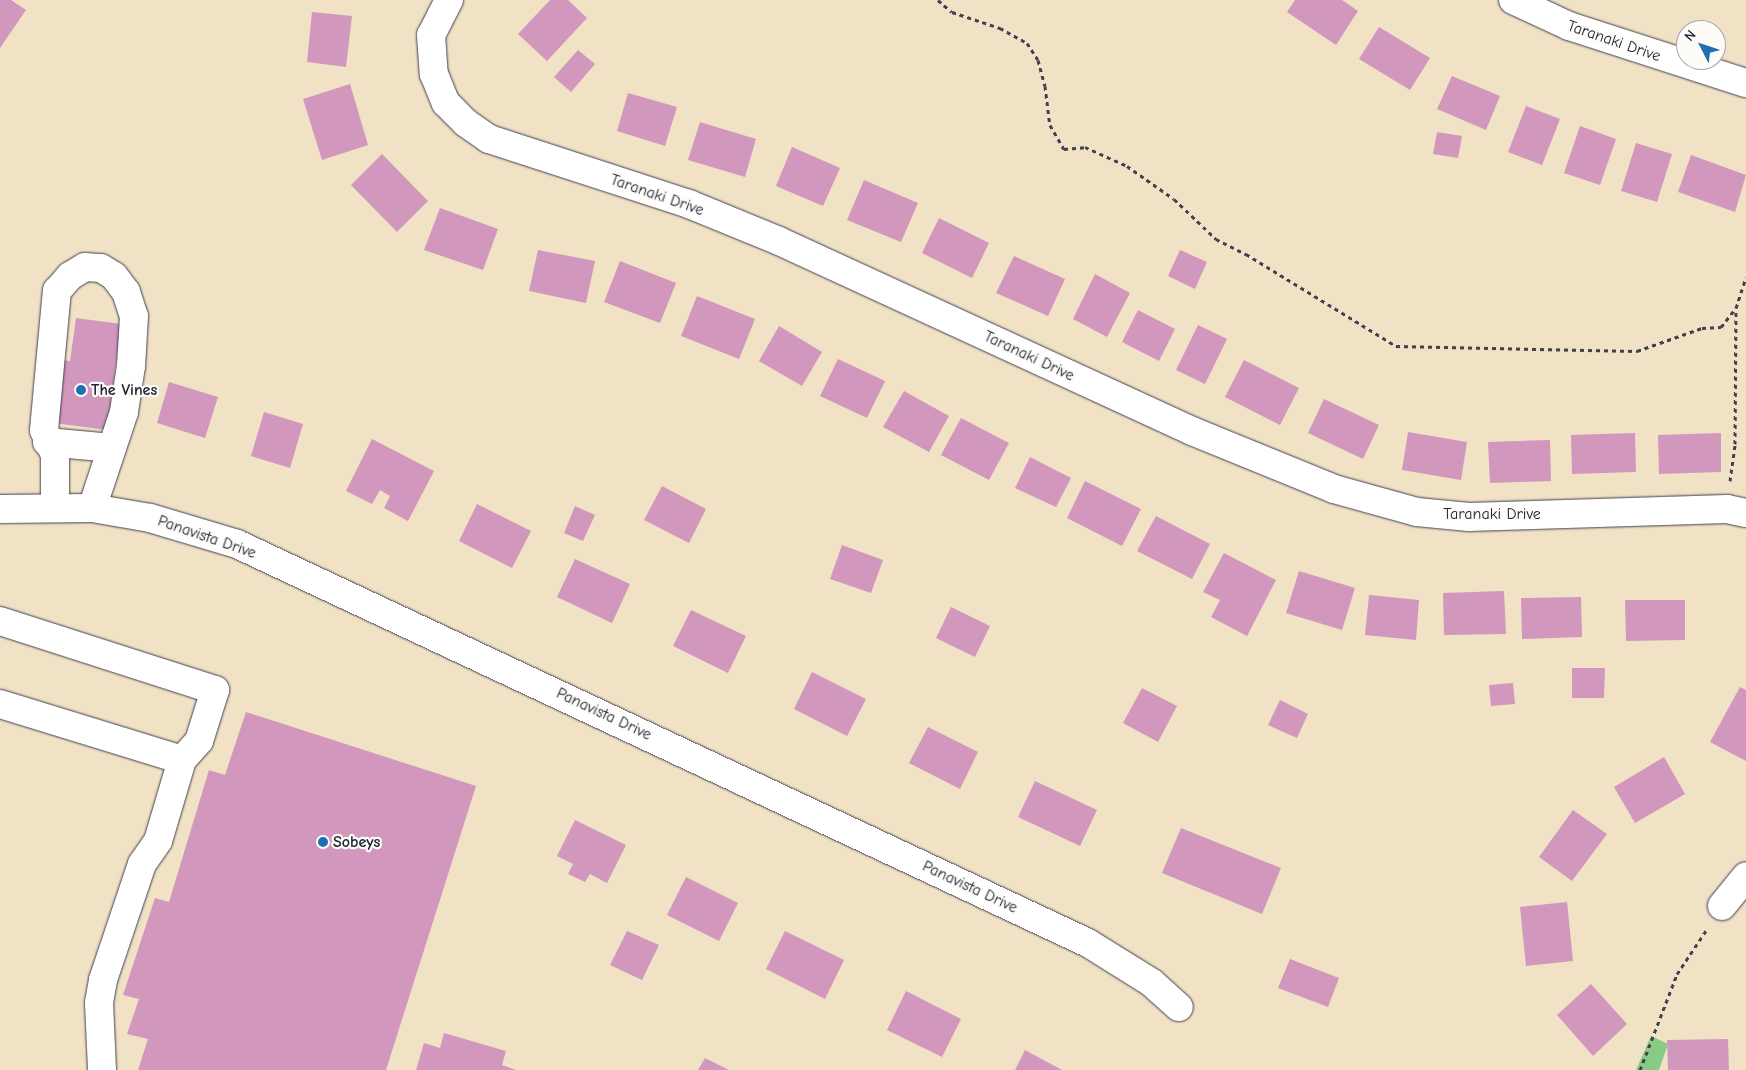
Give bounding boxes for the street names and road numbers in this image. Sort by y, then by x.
street label: Taranaki Drive [1565,16,1663,66]
street label: Taranaki Drive [608,170,706,220]
street label: Taranaki Drive [981,327,1077,385]
street label: Taranaki Drive [1443,504,1541,524]
street label: Panavista Drive [155,511,259,563]
street label: Panavista Drive [553,684,655,744]
street label: Panavista Drive [919,857,1021,917]

